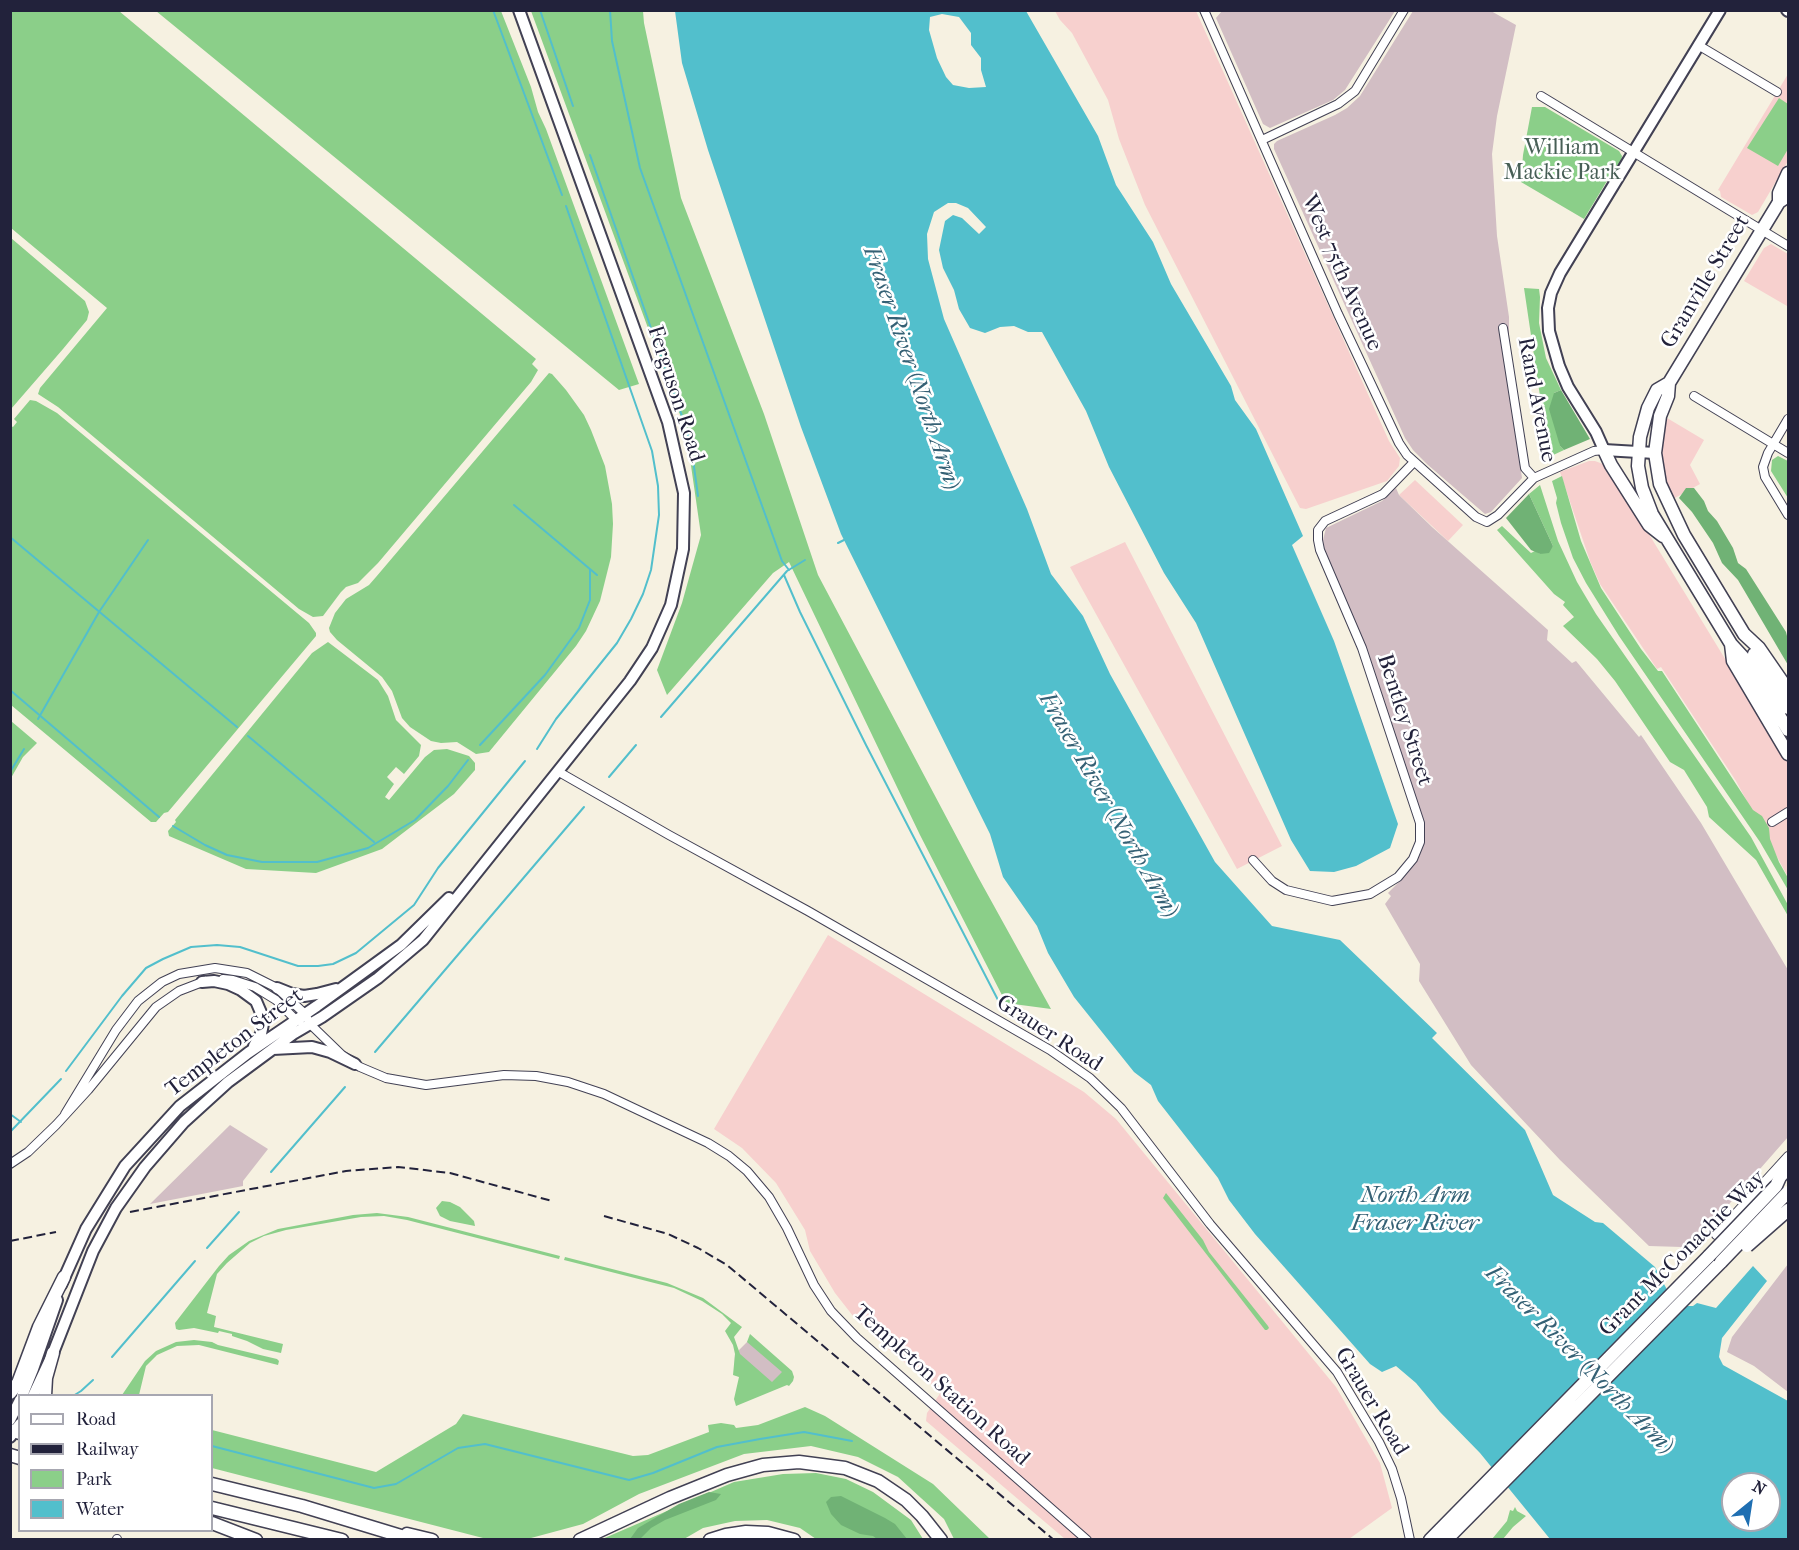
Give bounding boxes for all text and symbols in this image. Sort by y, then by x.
park label: William Mackie Park [1504,136,1620,188]
street label: West 75th Avenue [1295,191,1387,355]
street label: Granville Street [1656,211,1756,353]
water label: Fraser River (North Arm) [856,243,966,493]
street label: Ferguson Road [640,322,710,466]
street label: Rand Avenue [1511,335,1561,465]
street label: Bentley Street [1370,651,1438,789]
water label: Fraser River (North Arm) [1032,687,1184,923]
street label: Templeton Street [161,983,309,1103]
street label: Grauer Road [991,990,1107,1078]
street label: Grant McConachie Way [1594,1165,1772,1343]
water label: North Arm Fraser River [1351,1182,1479,1238]
water label: Fraser River (North Arm) [1479,1260,1679,1460]
street label: Templeton Station Road [847,1300,1035,1472]
street label: Grauer Road [1328,1343,1414,1461]
legend [18,1394,213,1532]
text: Road [76,1409,116,1430]
text: Railway [76,1439,139,1460]
text: Park [76,1469,112,1490]
north arrow [1721,1472,1781,1532]
text: N [1749,1476,1769,1499]
text: Water [76,1499,124,1520]

